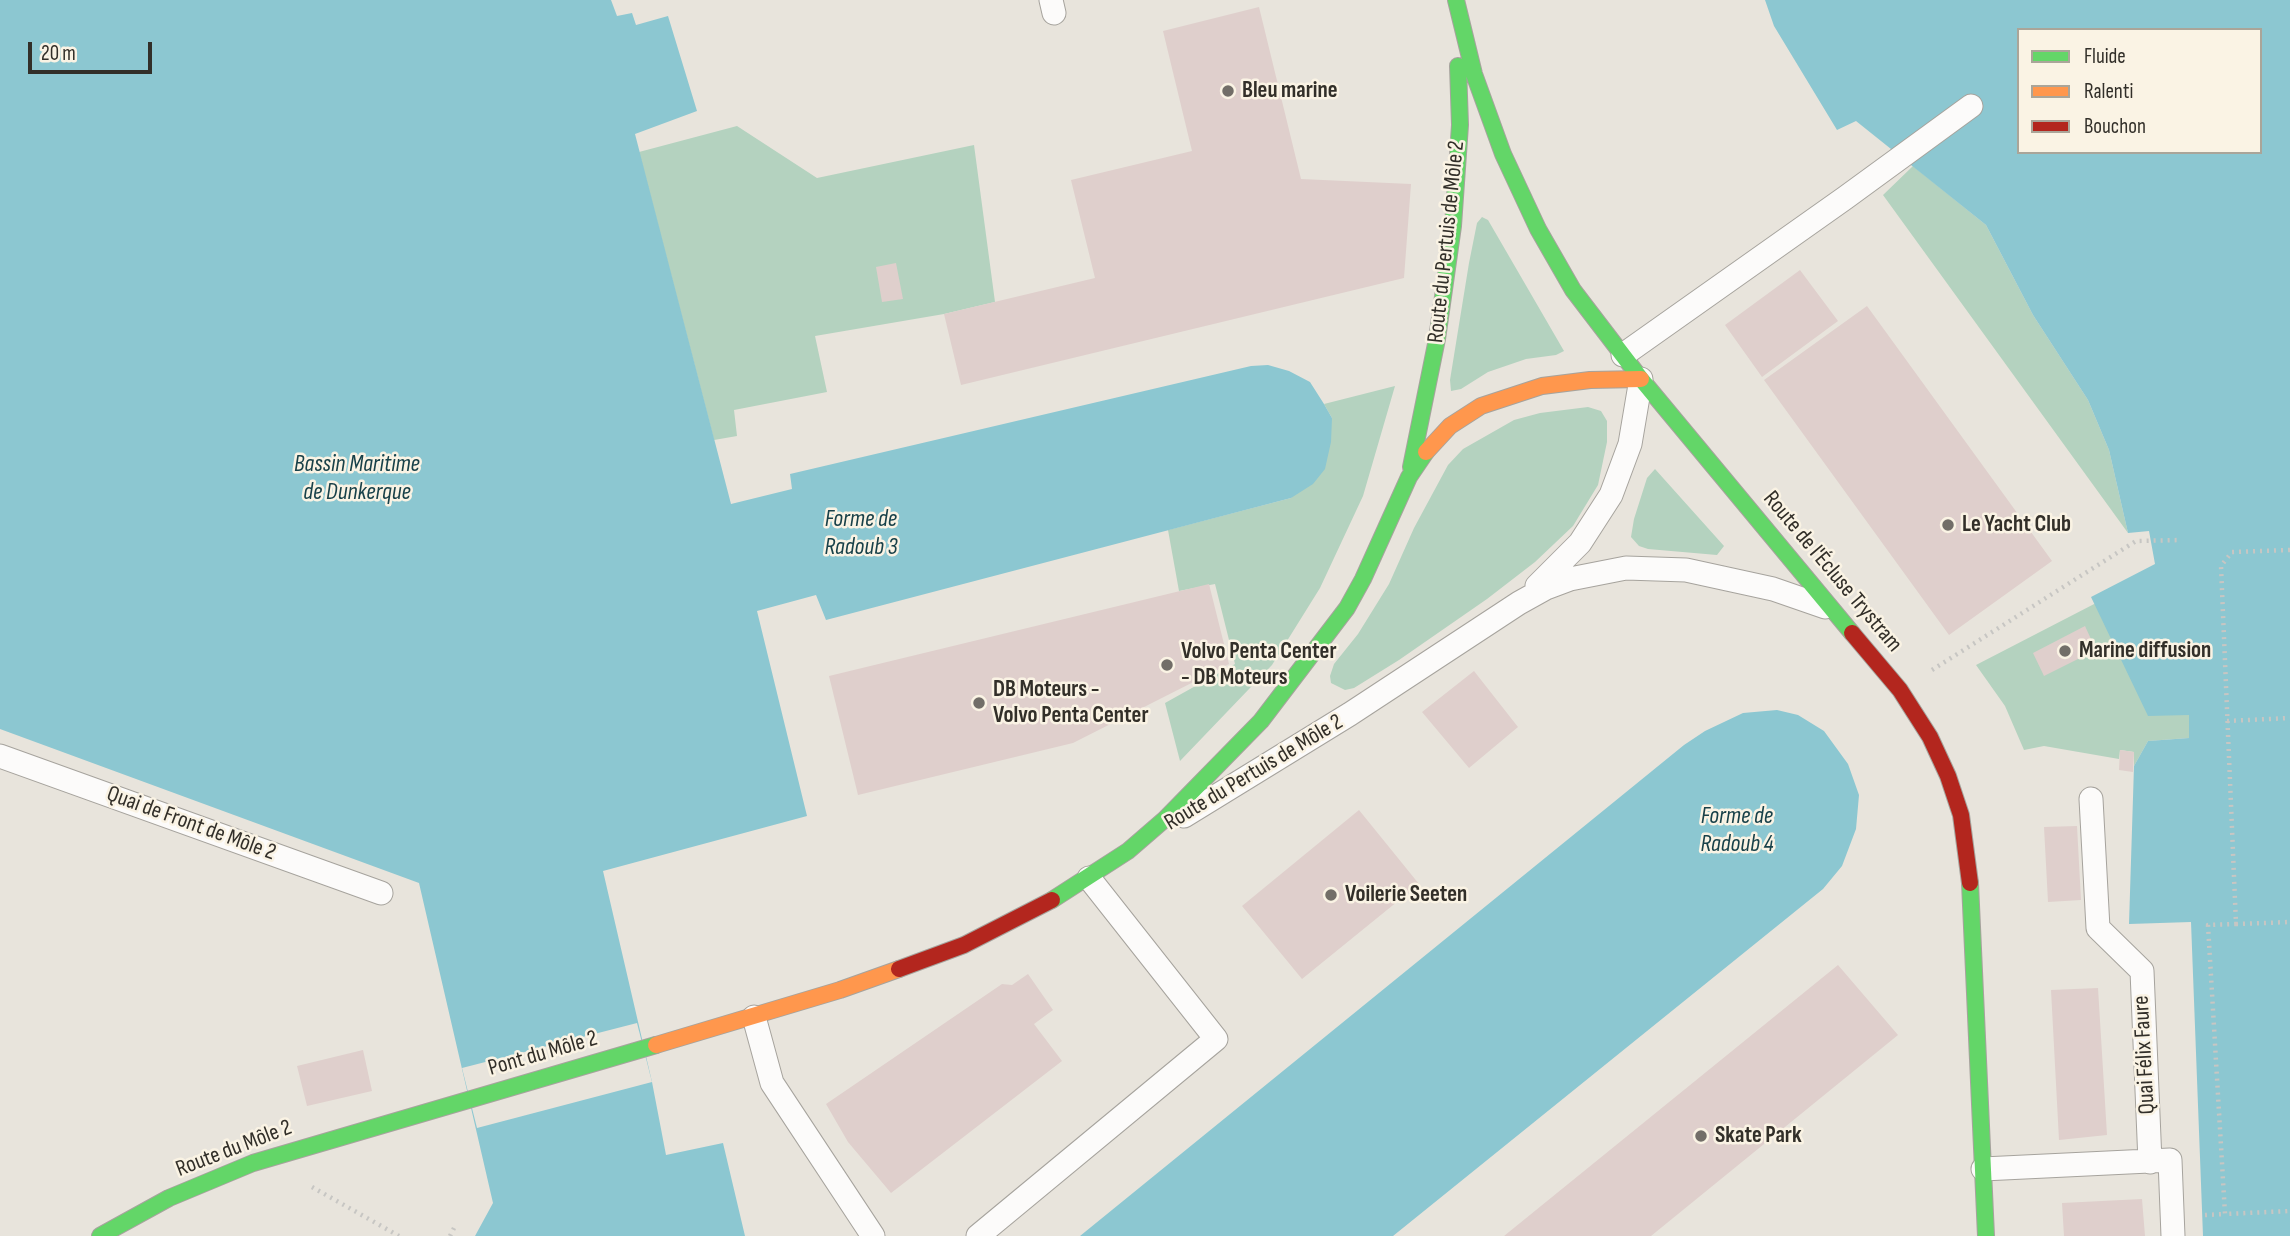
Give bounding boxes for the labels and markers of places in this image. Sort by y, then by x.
place label: Bleu marine [1242,77,1338,105]
marker: Bleu marine [1220,83,1236,99]
place label: Le Yacht Club [1962,511,2071,539]
marker: Le Yacht Club [1940,517,1956,533]
place label: Marine diffusion [2079,637,2211,665]
place label: Volvo Penta Center - DB Moteurs [1181,638,1337,692]
marker: Marine diffusion [2057,643,2073,659]
marker: Volvo Penta Center - DB Moteurs [1159,657,1175,673]
place label: DB Moteurs - Volvo Penta Center [993,676,1149,730]
marker: DB Moteurs - Volvo Penta Center [971,695,987,711]
place label: Voilerie Seeten [1345,881,1467,909]
marker: Voilerie Seeten [1323,887,1339,903]
place label: Skate Park [1715,1122,1802,1150]
marker: Skate Park [1693,1128,1709,1144]

